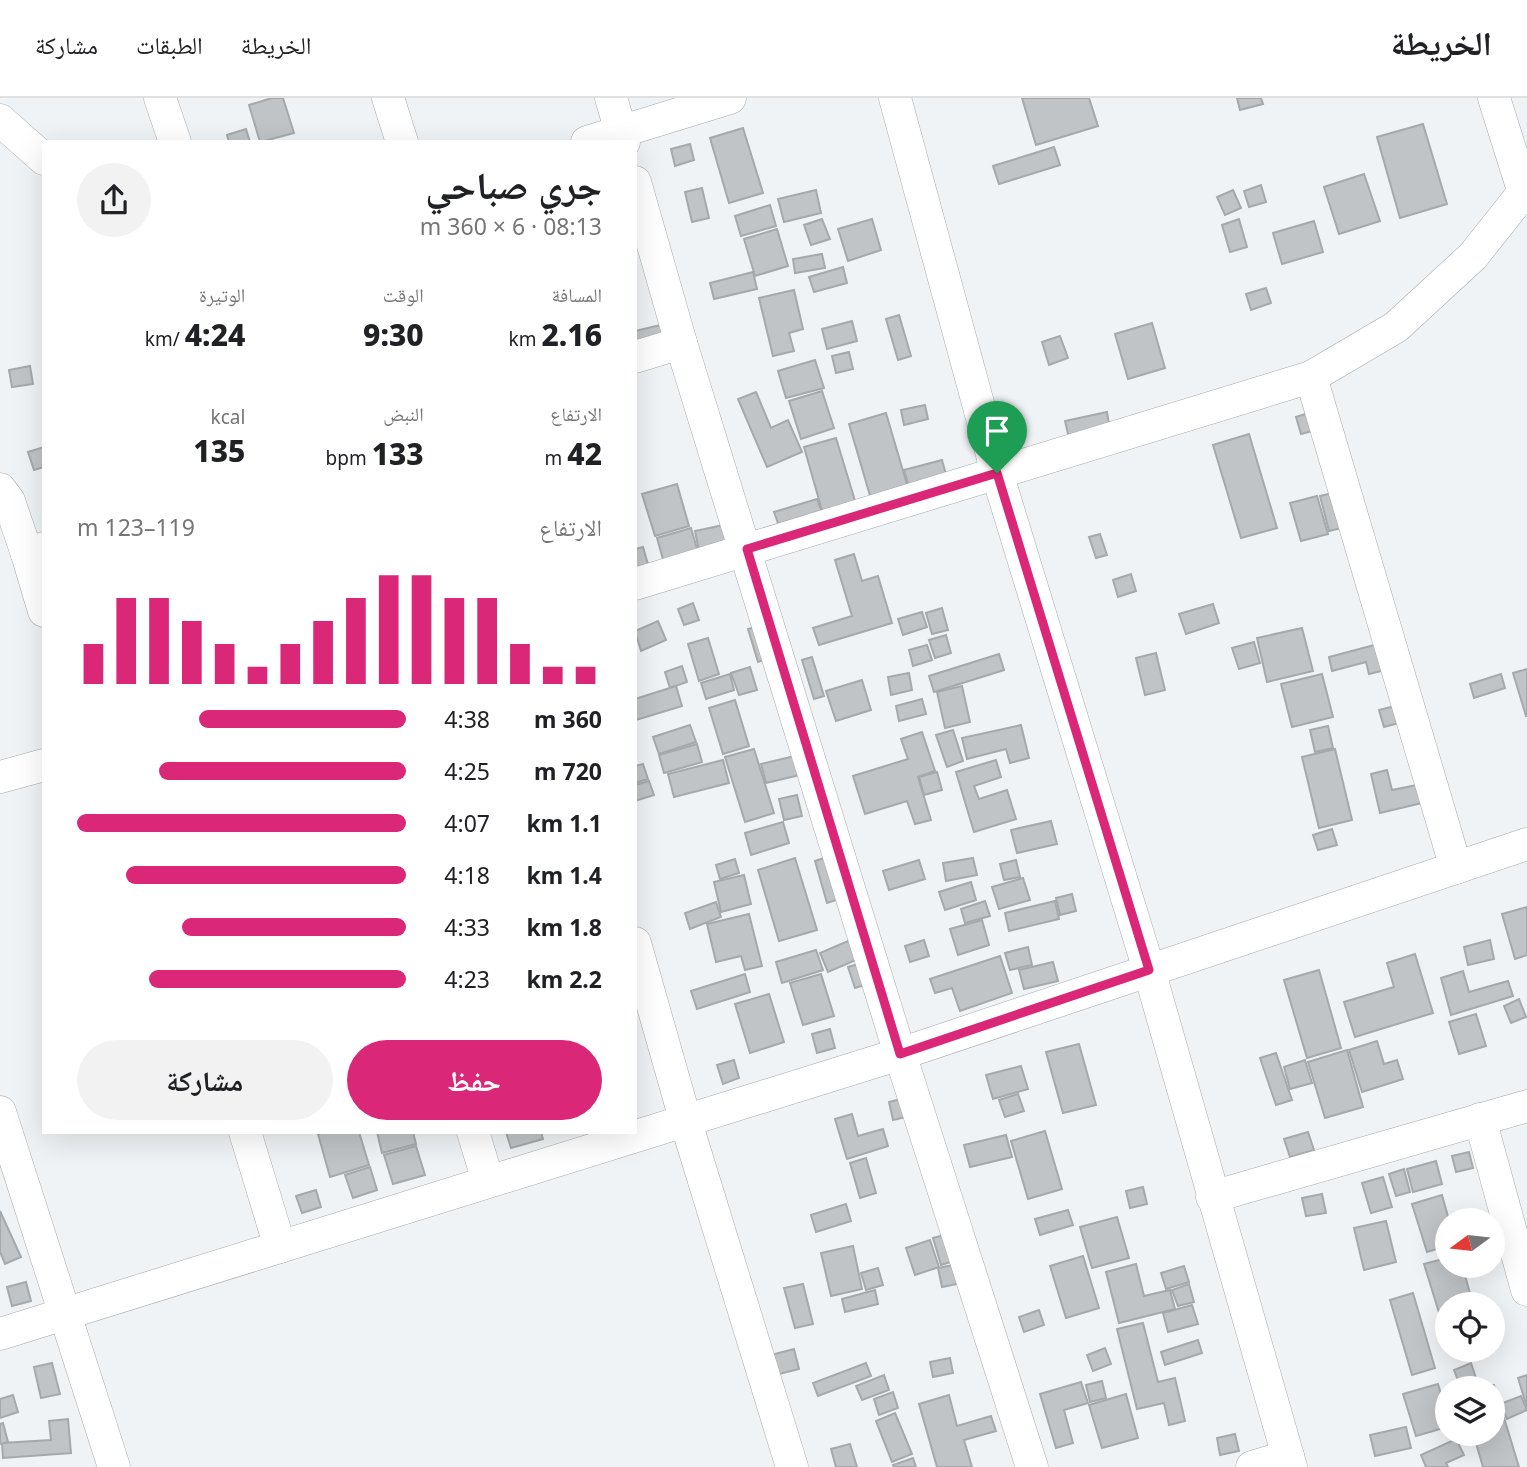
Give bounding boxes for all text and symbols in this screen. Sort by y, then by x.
text: الخريطة [1391,20,1492,65]
text: مشاركة [35,28,98,61]
text: الطبقات [136,28,203,61]
text: الخريطة [241,28,311,61]
text: جري صباحي [425,158,602,210]
button: share [77,163,151,237]
text: 08:13 · 6 × 360 m [420,210,602,242]
text: الوتيرة [199,282,245,308]
text: الوقت [383,282,424,308]
text: المسافة [552,282,602,308]
text: 4:24 [185,314,245,355]
text: 9:30 [363,314,424,355]
text: 2.16 [541,314,602,355]
text: /km [145,326,185,352]
text: km [509,326,541,352]
text: النبض [383,401,424,427]
text: الارتفاع [550,401,602,427]
pin [967,401,1027,473]
text: kcal [211,404,245,430]
icon: arrive [978,412,1016,450]
text: 135 [193,430,245,471]
text: 133 [372,433,424,474]
text: 42 [567,433,602,474]
text: bpm [326,445,372,471]
text: m [545,445,567,471]
text: 119–123 m [77,511,195,543]
text: الارتفاع [539,511,602,543]
text: 4:38 [444,703,490,735]
text: 360 m [534,703,602,735]
text: 4:25 [444,755,490,787]
text: 720 m [534,755,602,787]
text: 4:07 [444,807,490,839]
text: 1.1 km [527,807,602,839]
text: 4:18 [444,859,490,891]
text: 1.4 km [527,859,602,891]
text: 4:33 [444,911,490,943]
text: 1.8 km [527,911,602,943]
text: 4:23 [444,963,490,995]
text: 2.2 km [527,963,602,995]
button: مشاركة [77,1040,333,1120]
button: حفظ [347,1040,602,1120]
north arrow [1435,1208,1505,1278]
map controls [1435,1208,1505,1446]
button: locate [1435,1292,1505,1362]
button: layers [1435,1376,1505,1446]

